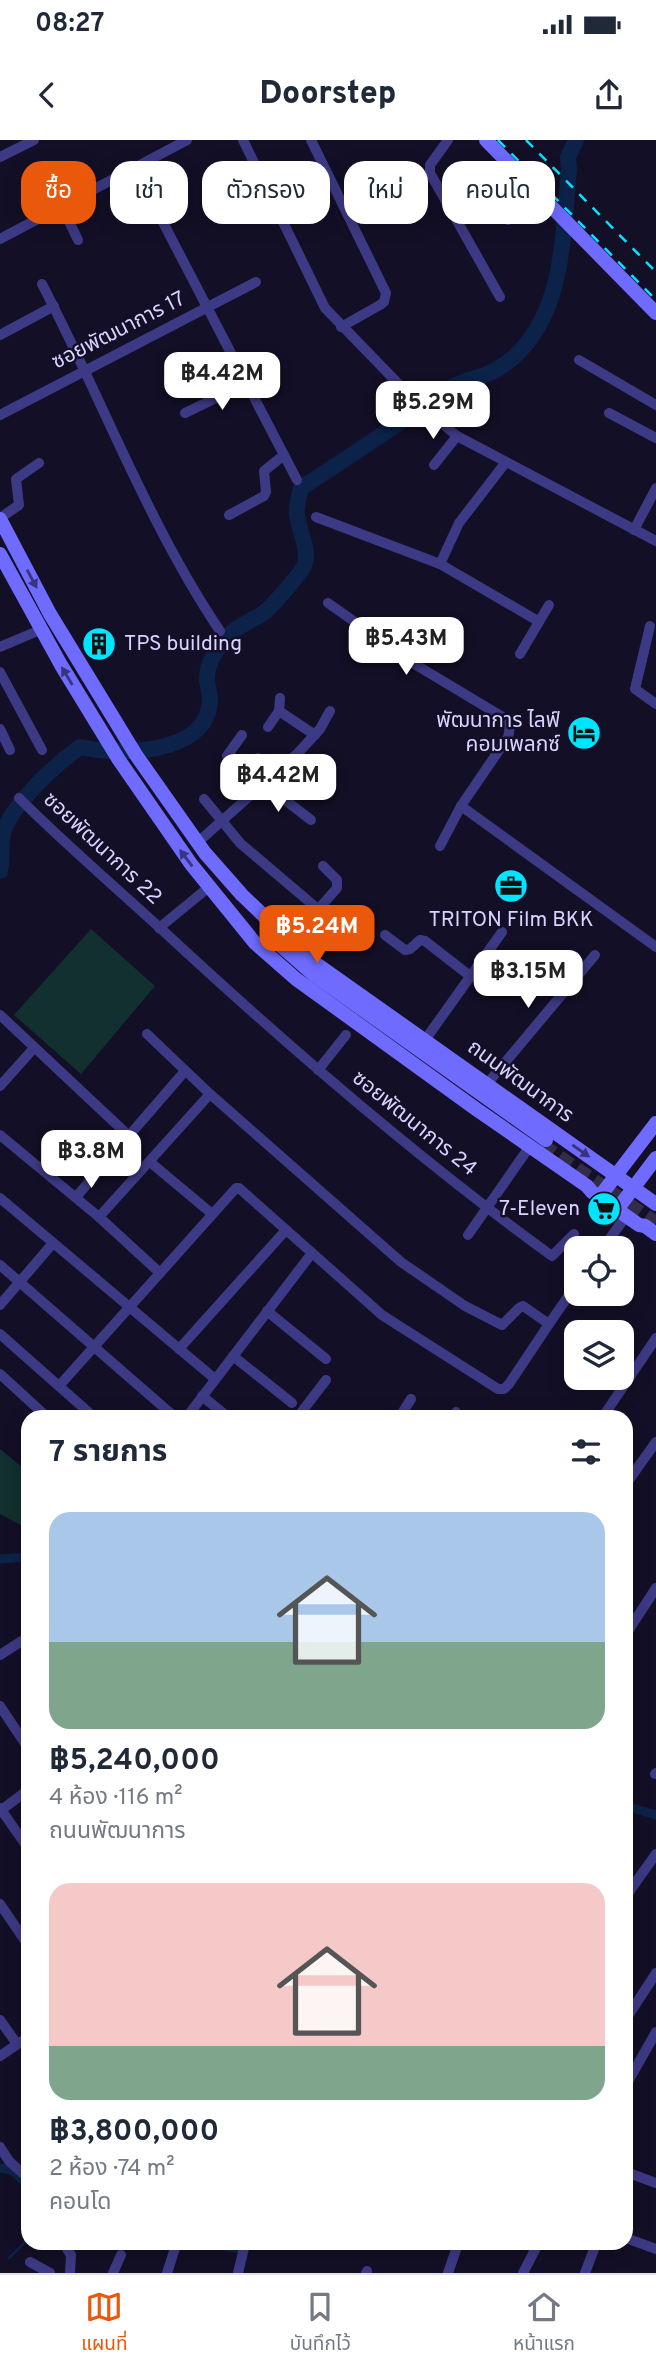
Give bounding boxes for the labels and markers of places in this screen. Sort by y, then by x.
pin: ฿4.42M [165,352,279,412]
pin: ฿5.29M [376,382,490,441]
pin: ฿5.43M [349,617,463,677]
building icon: TPS building [80,625,118,663]
place label: TPS building [124,631,242,658]
place label: พัฒนาการ ไลฟ์ คอมเพลกซ์ [436,708,561,759]
hotel icon: พัฒนาการ ไลฟ์ คอมเพลกซ์ [565,714,603,752]
pin: ฿4.42M [221,754,335,814]
office icon: TRITON Film BKK [492,867,530,905]
pin: ฿5.24M [260,906,374,965]
place label: TRITON Film BKK [428,907,594,934]
pin: ฿3.15M [471,950,585,1010]
pin: ฿3.8M [42,1130,140,1190]
supermarket icon: 7-Eleven [585,1190,623,1228]
place label: 7-Eleven [499,1196,580,1223]

